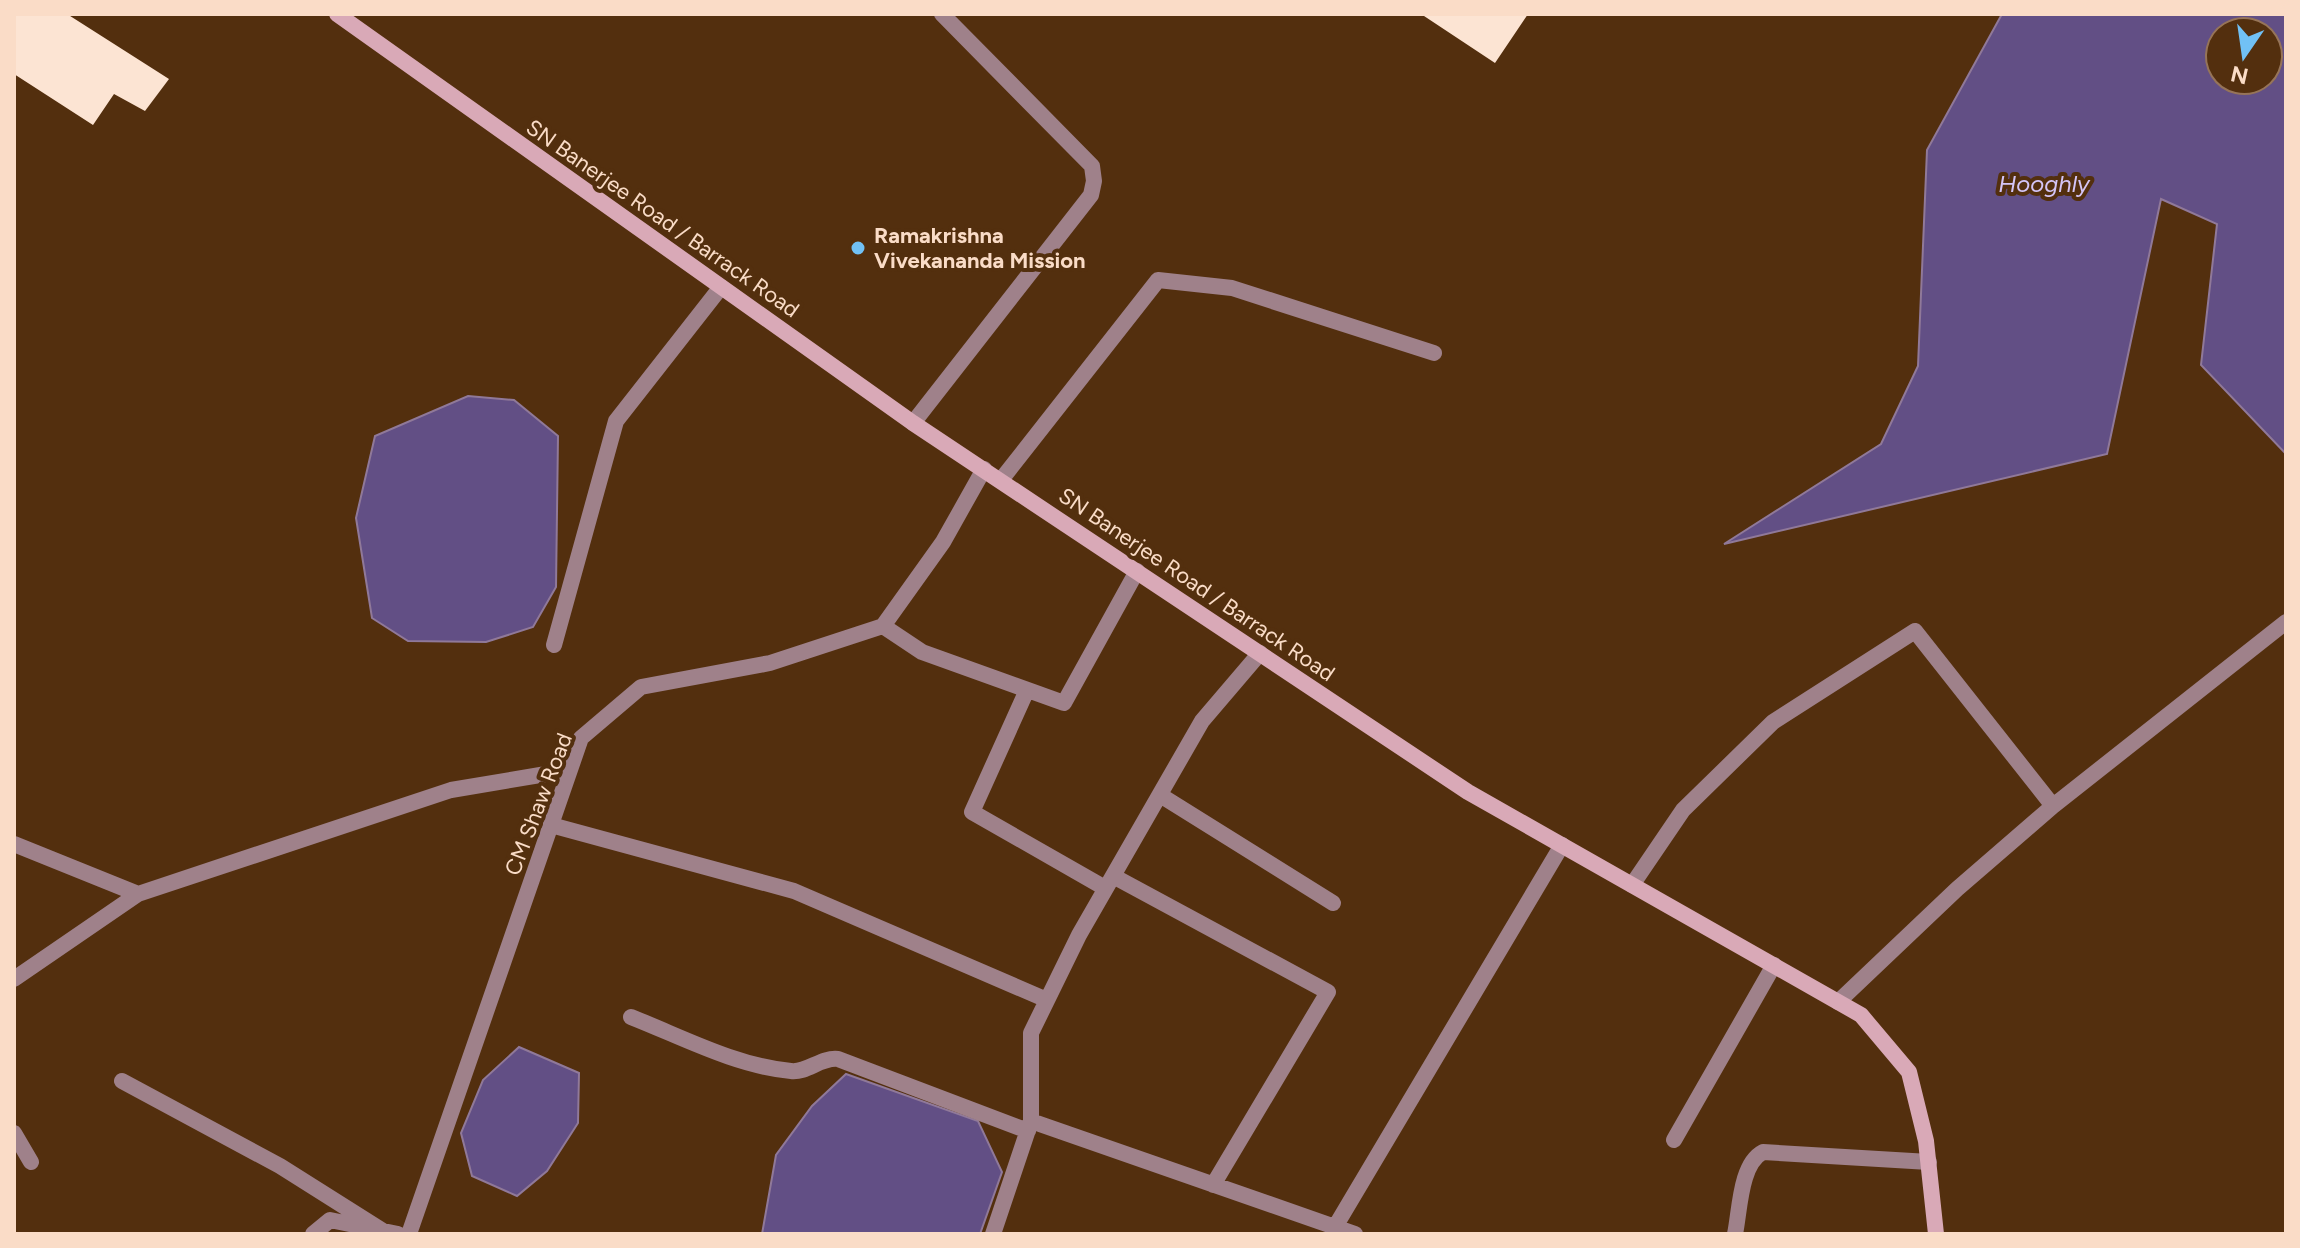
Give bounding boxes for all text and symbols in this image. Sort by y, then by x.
north arrow [2204,16,2284,96]
text: N [2228,60,2251,90]
street label: SN Banerjee Road / Barrack Road [521,114,804,323]
water label: Hooghly [1998,169,2091,198]
place label: Ramakrishna Vivekananda Mission [874,222,1086,274]
marker: Ramakrishna Vivekananda Mission [849,239,867,257]
street label: SN Banerjee Road / Barrack Road [1054,482,1340,687]
street label: CM Shaw Road [499,729,578,879]

